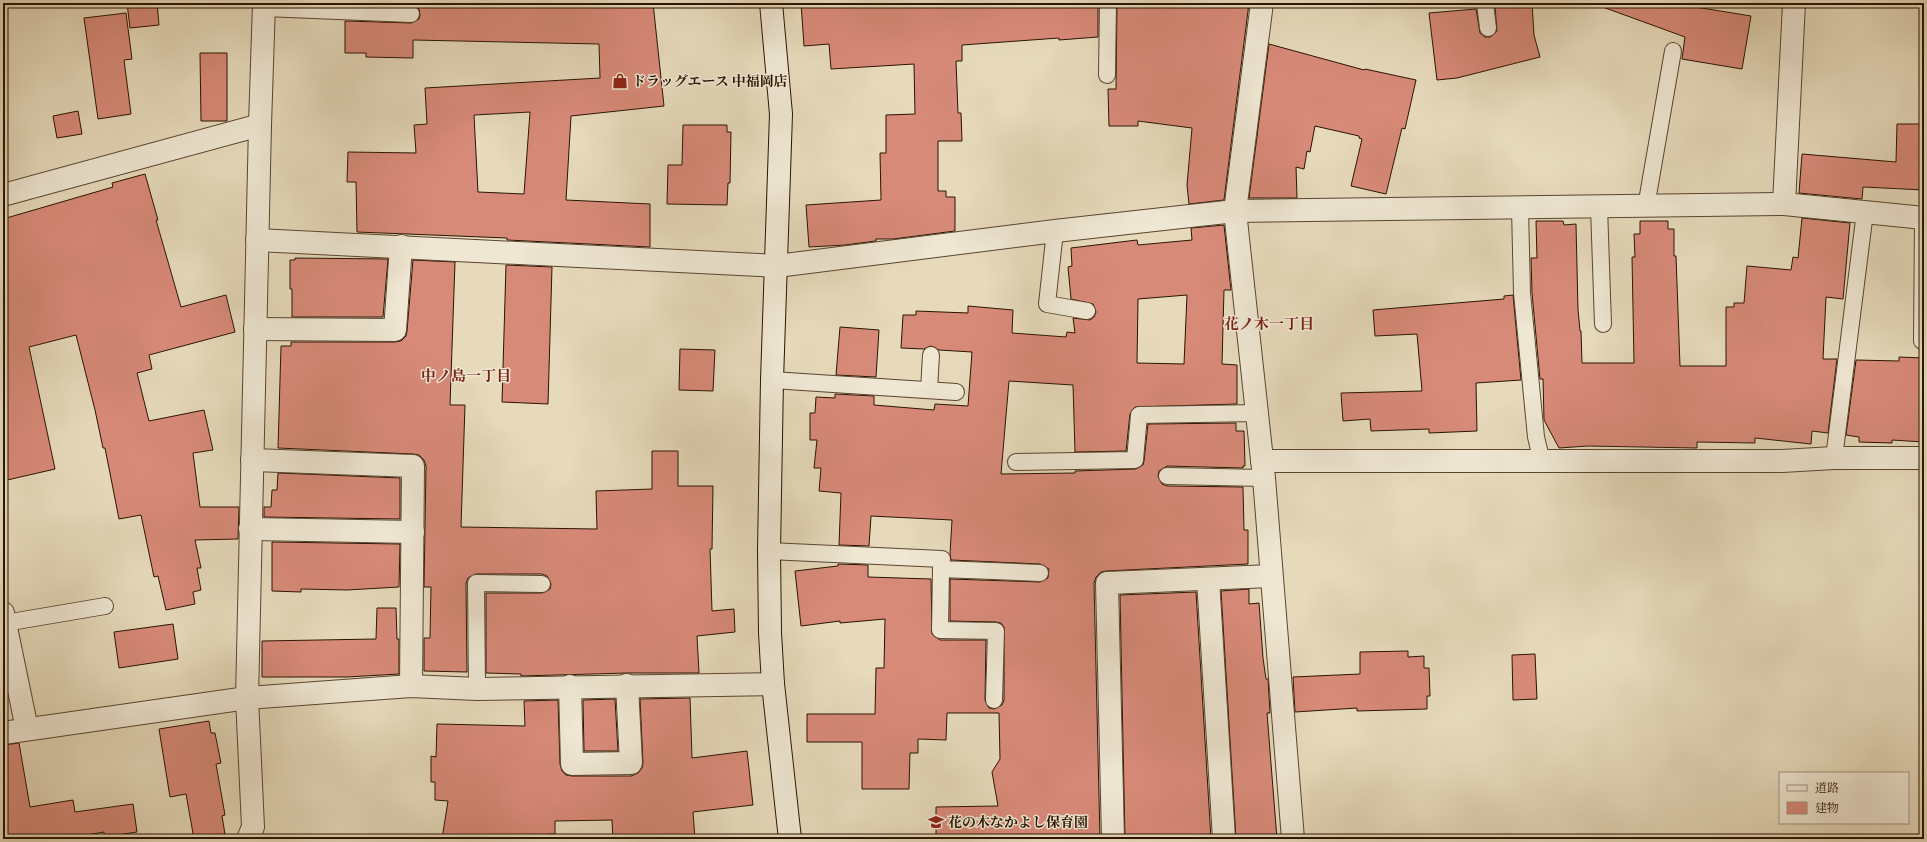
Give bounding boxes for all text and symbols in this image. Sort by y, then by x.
shop icon: ドラッグエース 中福岡店 [611,72,629,90]
place label: ドラッグエース 中福岡店 [632,73,788,90]
district label: 花ノ木一丁目 [1224,315,1314,333]
district label: 中ノ島一丁目 [421,367,511,385]
legend [1779,772,1909,824]
text: 道路 [1815,781,1839,795]
text: 建物 [1815,801,1839,815]
school or university icon: 花の木なかよし保育園 [927,813,945,831]
place label: 花の木なかよし保育園 [948,814,1088,831]

